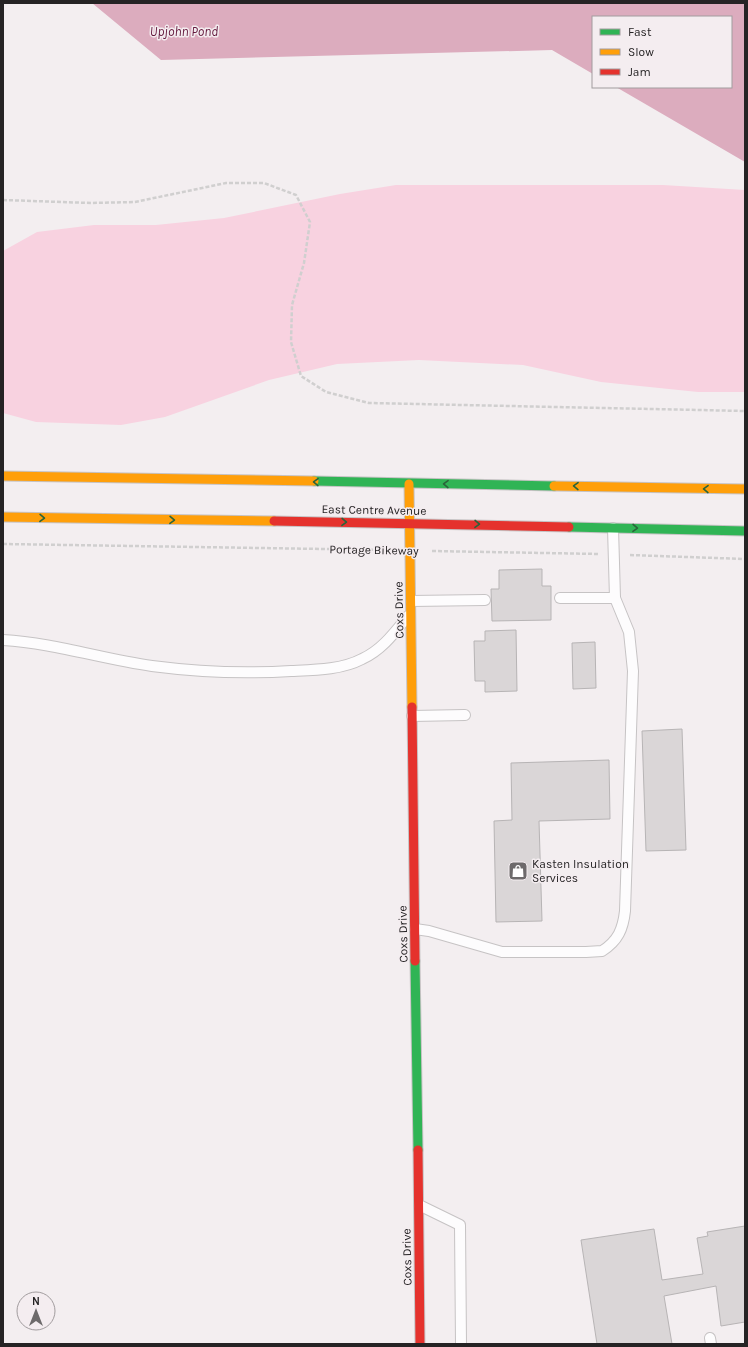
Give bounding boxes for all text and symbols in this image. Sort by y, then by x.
legend [592,16,732,88]
water label: Upjohn Pond [150,24,218,39]
text: Fast [628,25,652,39]
text: Slow [628,45,654,59]
text: Jam [628,65,651,79]
one-way arrow [313,478,319,486]
one-way arrow [443,480,449,488]
one-way arrow [573,482,579,491]
one-way arrow [703,485,709,493]
street label: East Centre Avenue [321,502,427,518]
one-way arrow [39,514,45,522]
one-way arrow [169,515,175,524]
one-way arrow [341,518,347,526]
one-way arrow [474,520,480,529]
one-way arrow [632,524,638,533]
street label: Portage Bikeway [329,542,419,558]
street label: Coxs Drive [392,581,406,639]
place label: Kasten Insulation Services [532,857,629,885]
shop icon: Kasten Insulation Services [507,860,529,882]
street label: Coxs Drive [396,905,410,963]
street label: Coxs Drive [400,1228,414,1286]
north arrow [16,1291,56,1331]
text: N [32,1295,40,1308]

